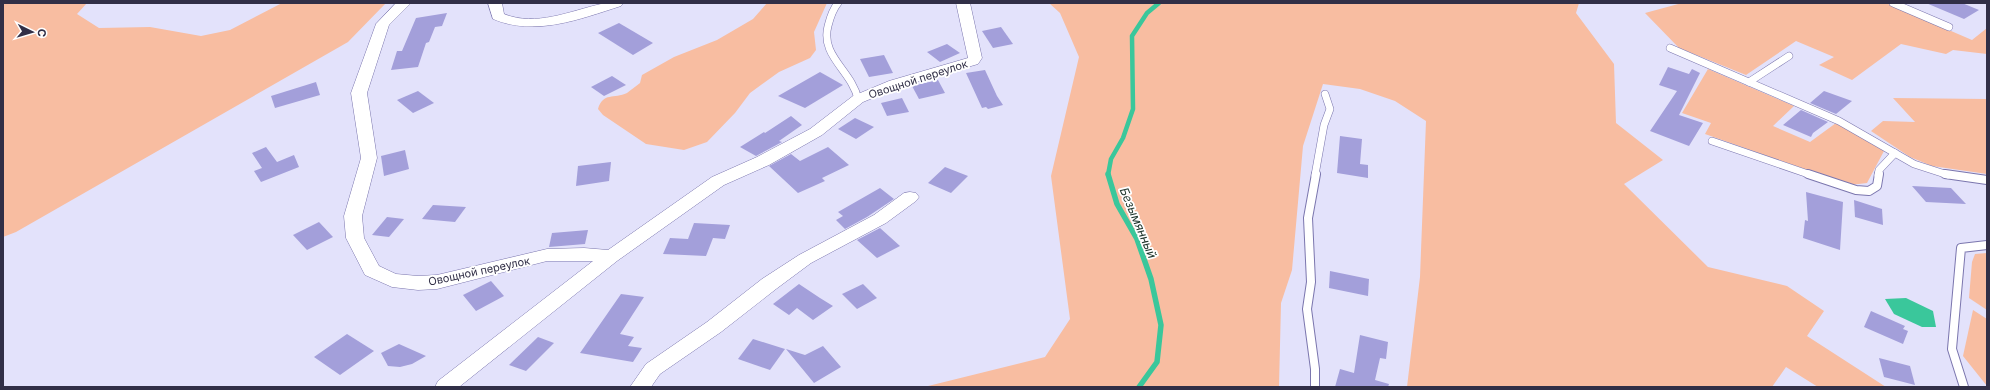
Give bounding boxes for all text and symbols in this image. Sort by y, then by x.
north arrow [12,12,52,52]
text: С [35,28,49,38]
street label: Овощной переулок [867,56,969,102]
water label: Безымянный [1117,185,1160,260]
street label: Овощной переулок [427,253,531,289]

